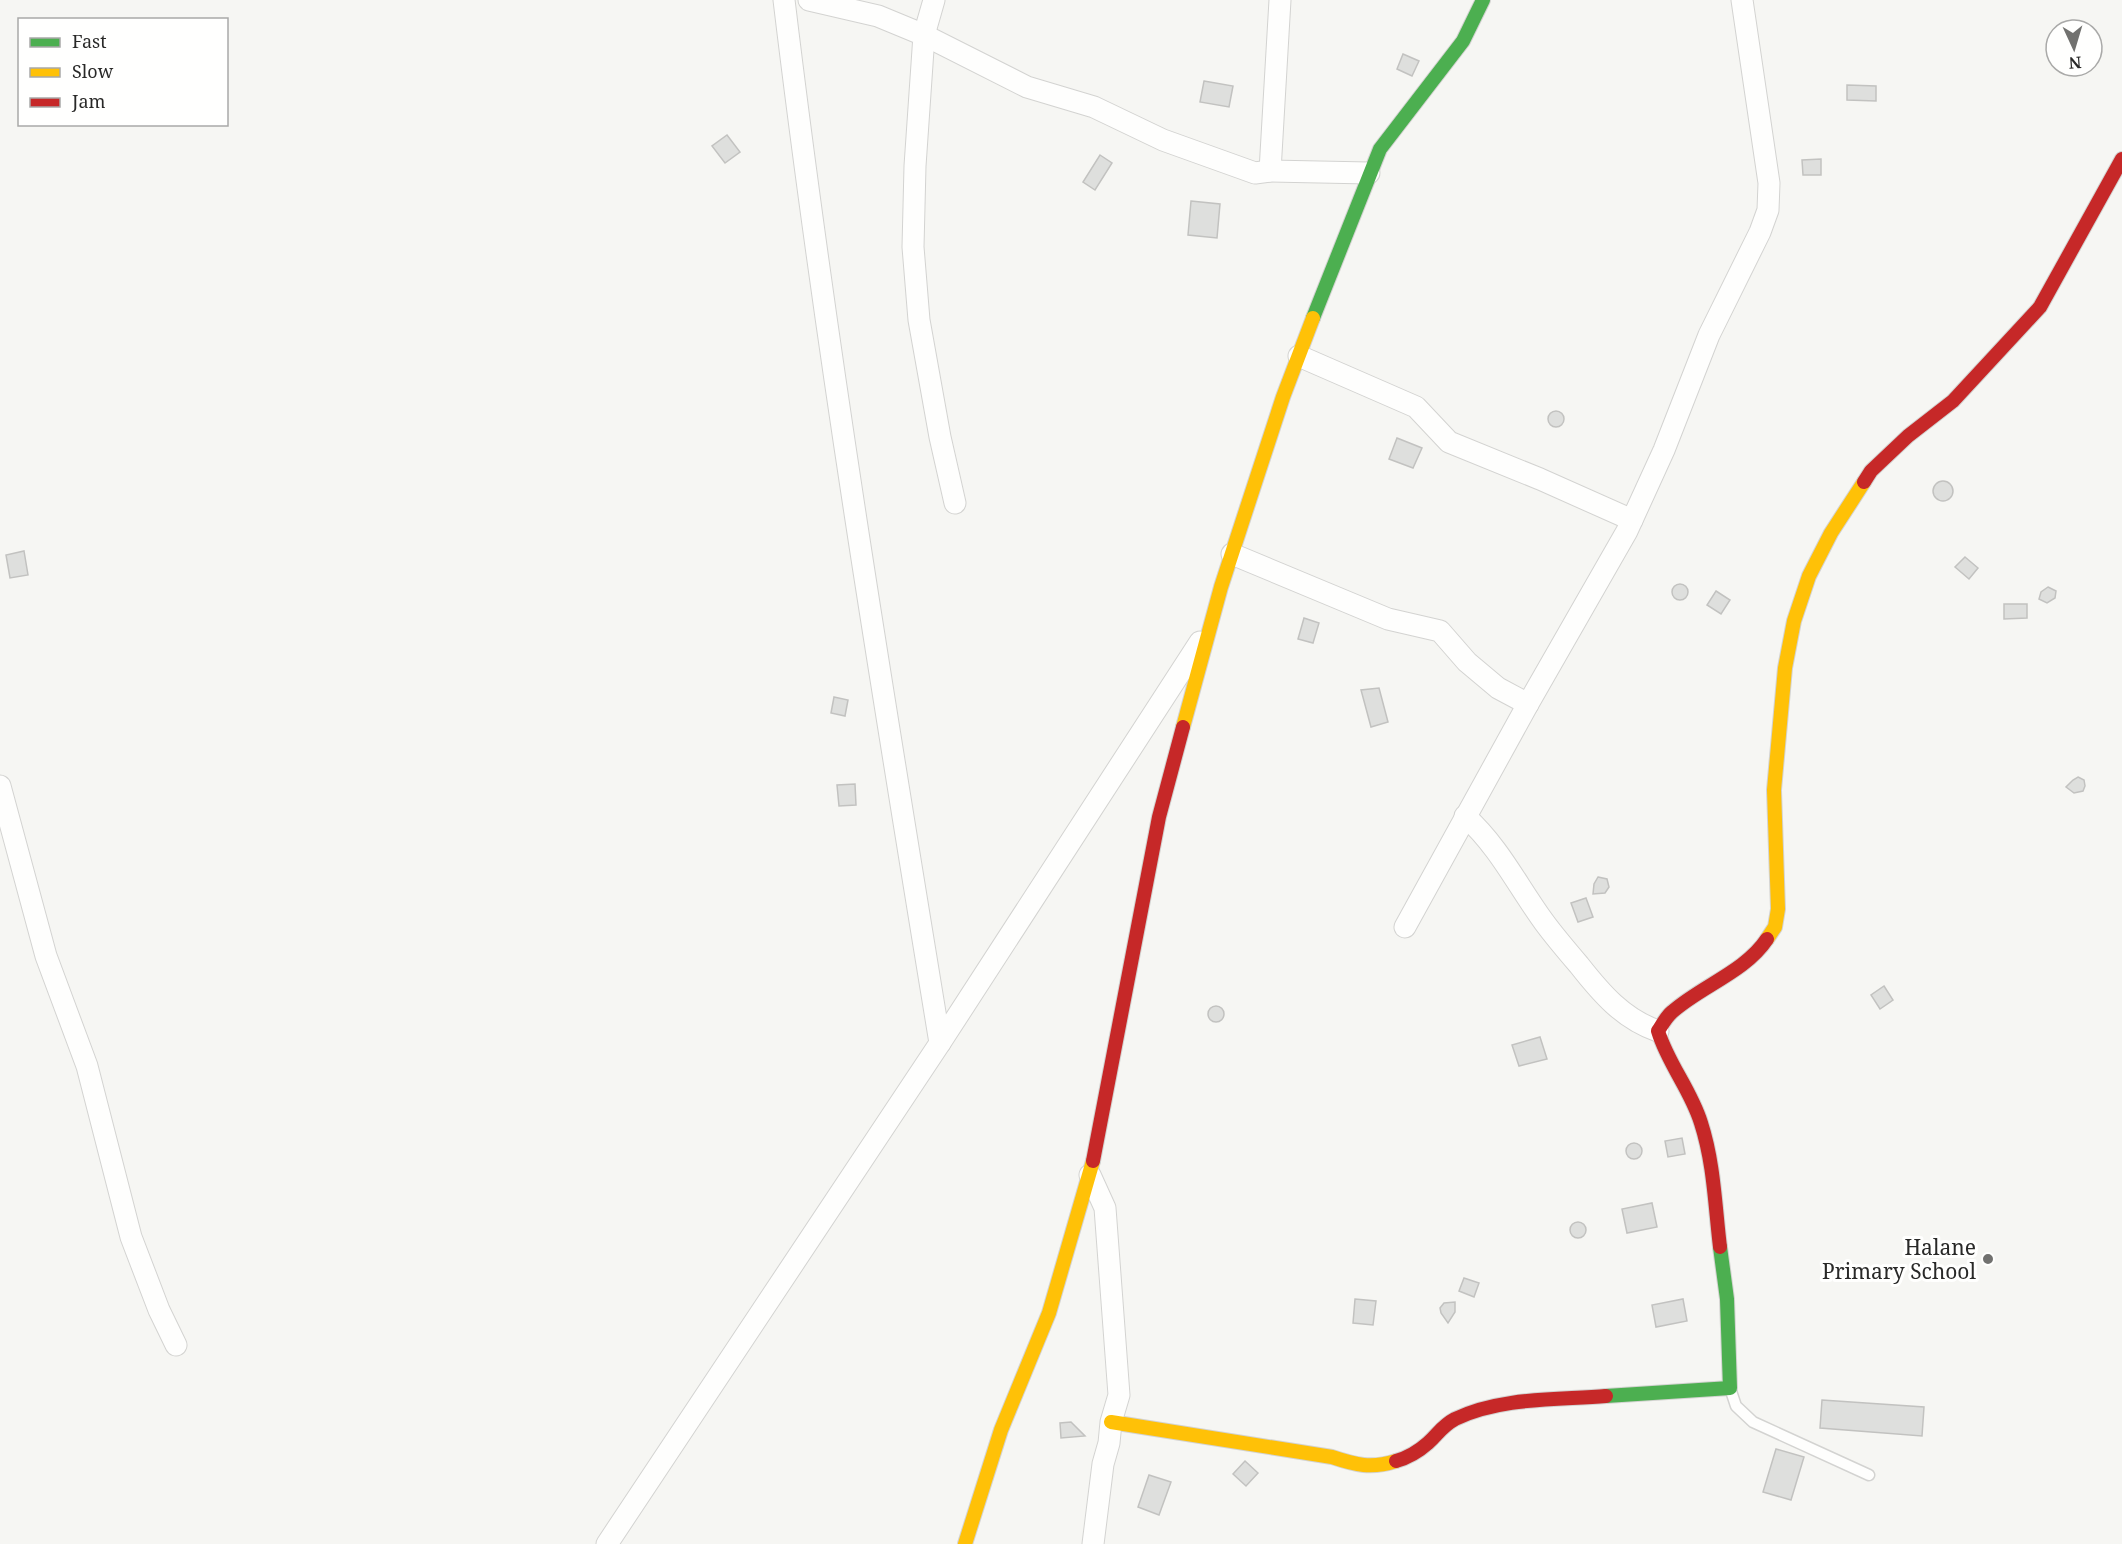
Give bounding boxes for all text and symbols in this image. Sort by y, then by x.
legend [18,18,228,126]
north arrow [2044,18,2104,78]
text: Fast [72,29,107,53]
text: N [2068,52,2082,74]
text: Slow [72,59,114,83]
text: Jam [71,89,106,113]
place label: Halane Primary School [1822,1233,1976,1285]
marker: Halane Primary School [1981,1252,1995,1266]

